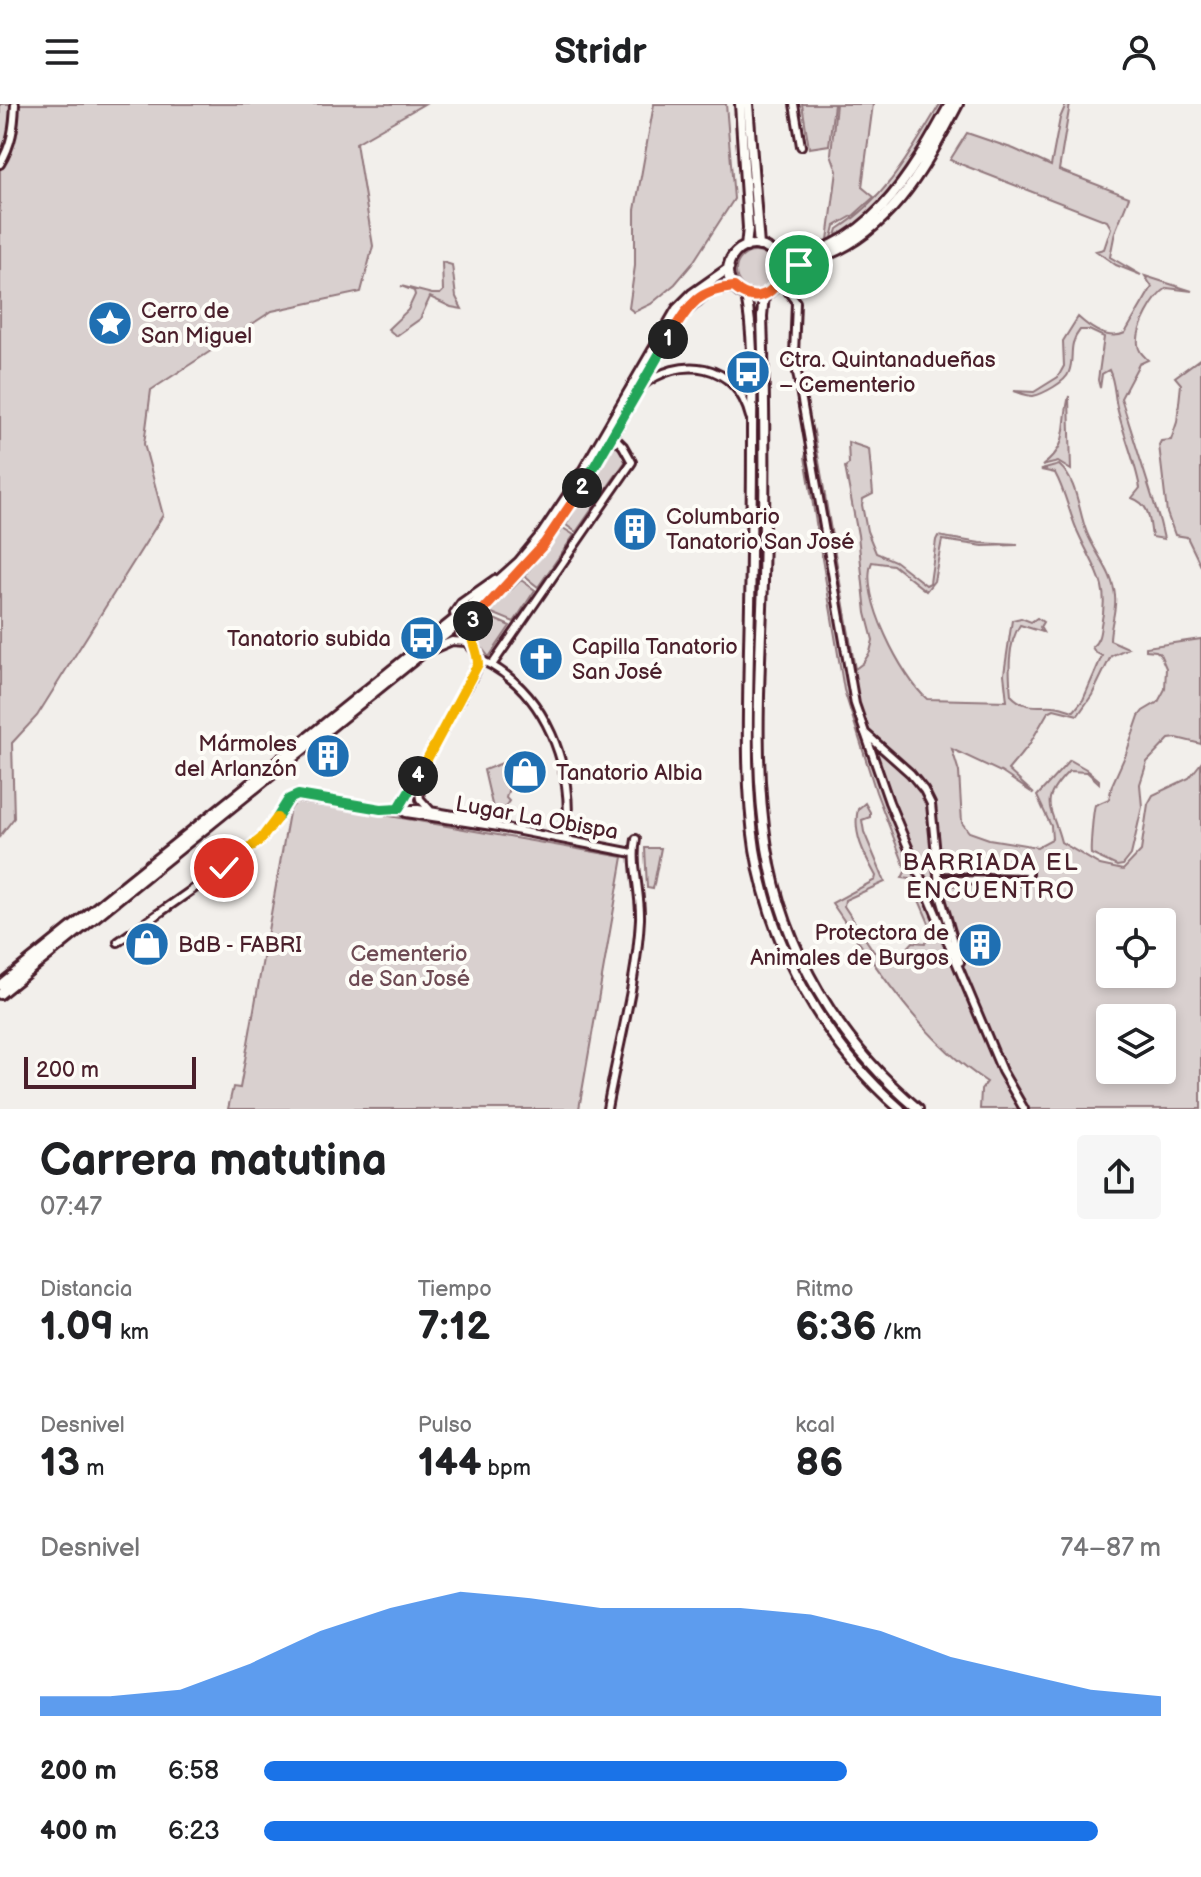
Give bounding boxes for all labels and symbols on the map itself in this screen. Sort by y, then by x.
pin [765,231,833,299]
place label: Cerro de San Miguel [141,298,252,350]
place icon: Cerro de San Miguel [86,299,134,347]
pin: 1 [648,319,688,359]
place label: Ctra. Quintanadueñas – Cementerio [779,347,996,399]
bus stop icon: Ctra. Quintanadueñas – Cementerio [724,348,772,396]
pin: 2 [562,468,602,508]
place label: Columbario Tanatorio San José [666,504,855,556]
building icon: Columbario Tanatorio San José [611,505,659,553]
pin: 3 [453,601,493,641]
bus stop icon: Tanatorio subida [398,614,446,662]
place label: Tanatorio subida [227,626,391,653]
place label: Capilla Tanatorio San José [572,634,738,686]
church icon: Capilla Tanatorio San José [517,635,565,683]
place label: Mármoles del Arlanzón [174,731,297,783]
building icon: Mármoles del Arlanzón [304,732,352,780]
shop icon: Tanatorio Albia [501,748,549,796]
pin: 4 [398,756,438,796]
place label: Tanatorio Albia [556,760,703,787]
street label: Lugar La Obispa [453,791,620,846]
pin [190,834,258,902]
district label: BARRIADA EL ENCUENTRO [903,848,1079,905]
shop icon: BdB - FABRI [123,920,171,968]
place label: Protectora de Animales de Burgos [750,920,949,972]
building icon: Protectora de Animales de Burgos [956,921,1004,969]
place label: BdB - FABRI [178,932,302,959]
park label: Cementerio de San José [348,941,470,993]
scale bar [24,1053,196,1089]

